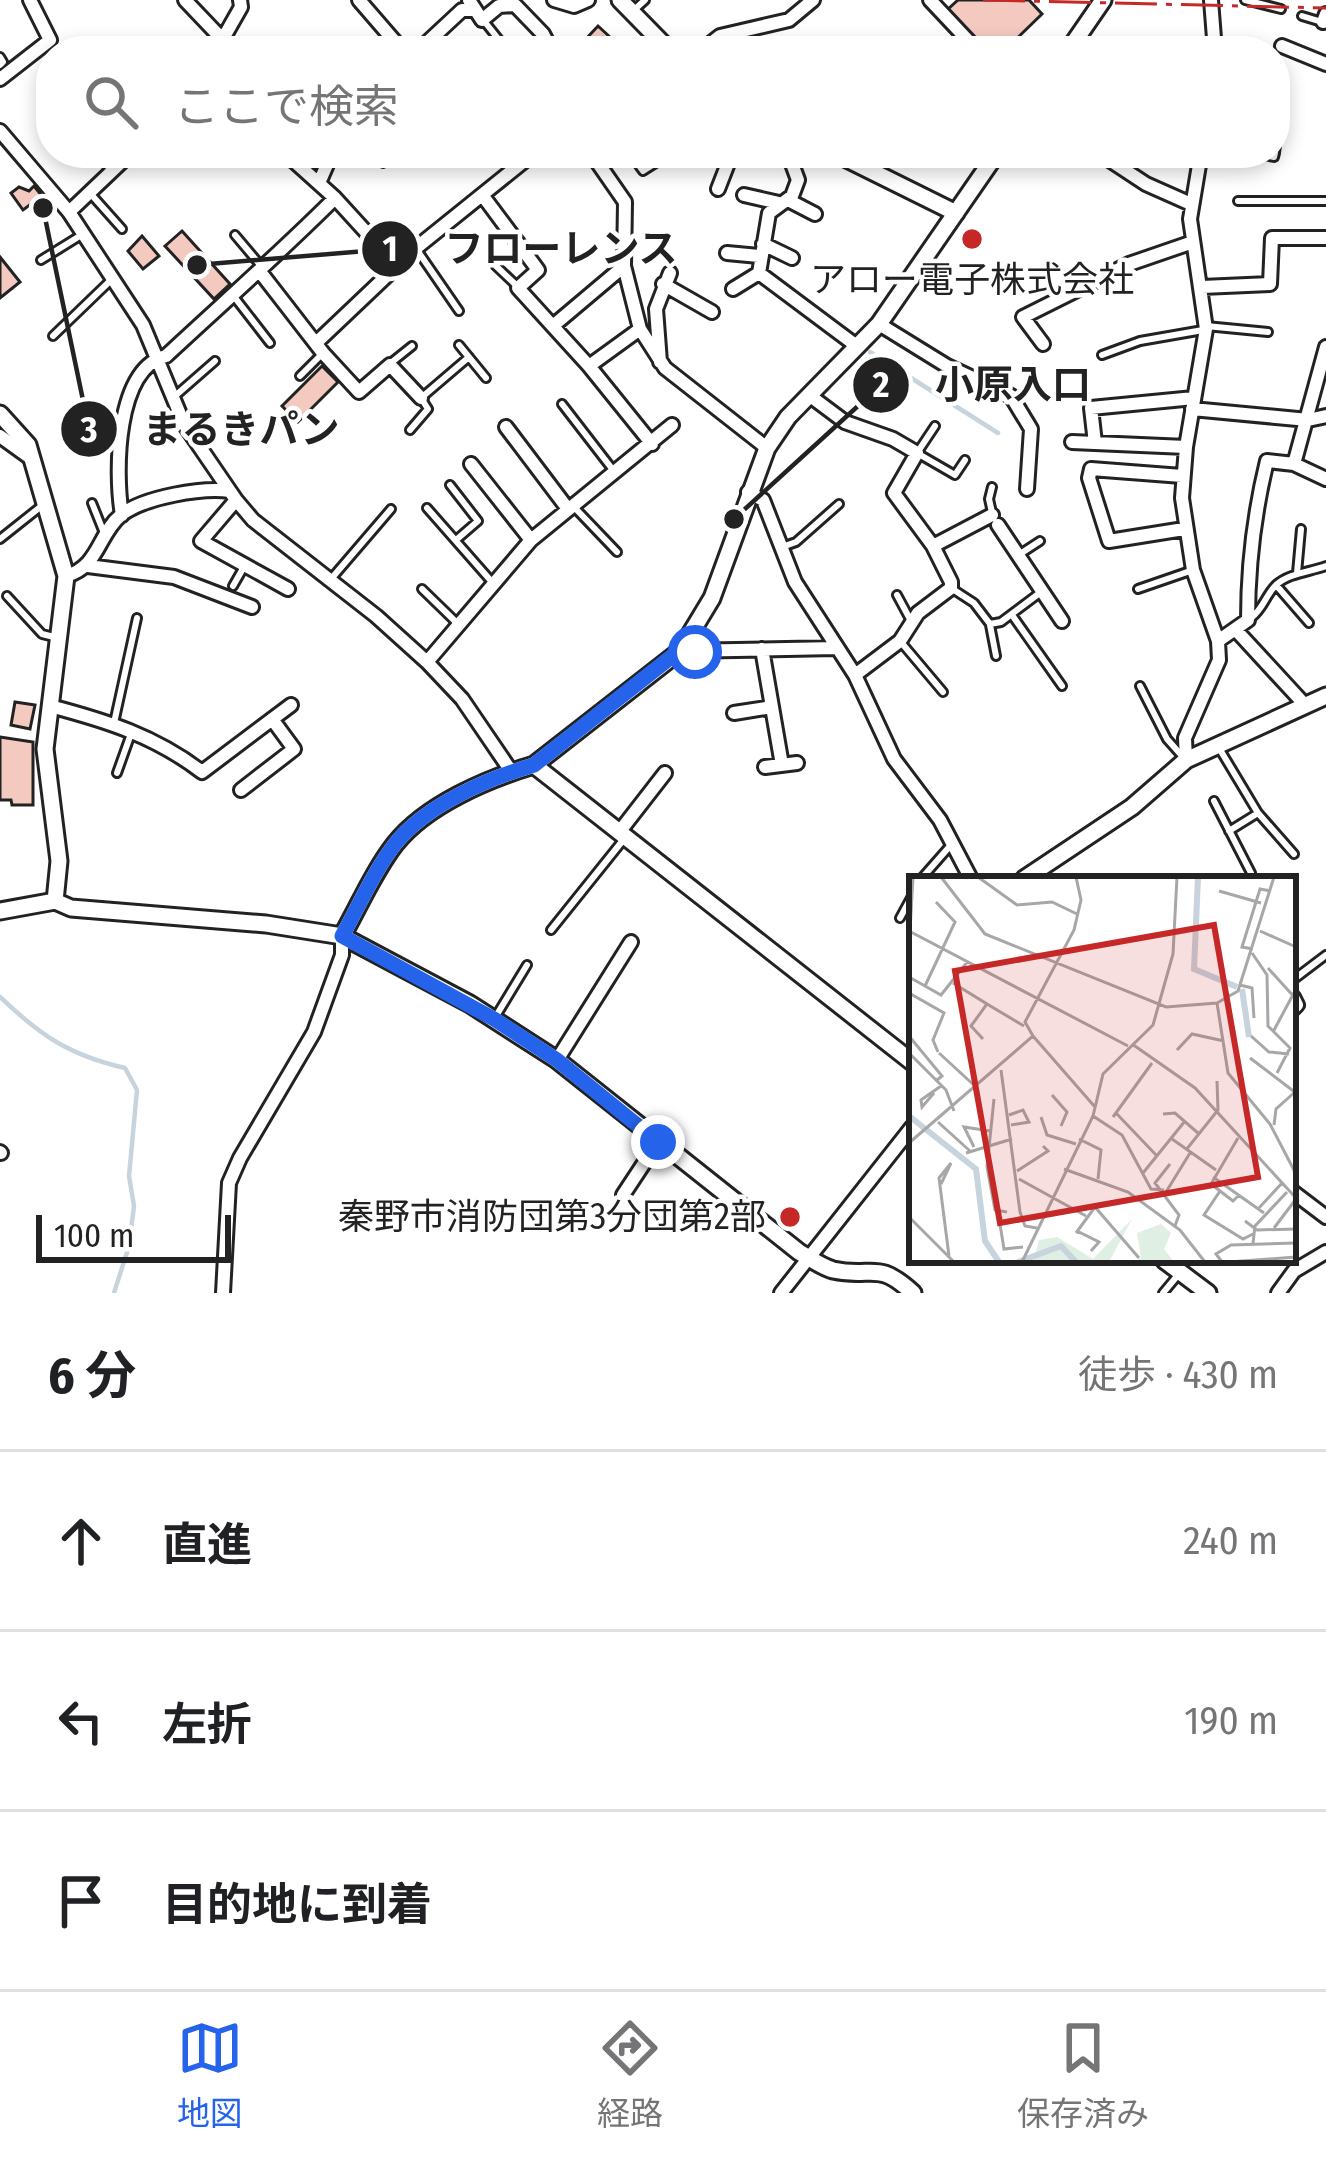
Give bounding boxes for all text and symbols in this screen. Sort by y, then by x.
search box [36,36,1290,168]
icon: search [78,69,144,135]
text: ここで検索 [174,80,399,134]
callout: フローレンス [360,211,702,286]
text: フローレンス [444,226,678,272]
marker: アロー電子株式会社 [959,226,985,252]
text: 1 [382,227,398,271]
place label: アロー電子株式会社 [810,258,1134,302]
callout: 小原入口 [851,347,1115,422]
text: 小原入口 [935,362,1091,408]
text: 2 [872,363,889,407]
callout: まるきパン [59,392,362,467]
text: まるきパン [143,407,339,453]
text: 3 [79,408,98,452]
route start [668,625,722,679]
inset map [909,876,1296,1263]
route end [631,1115,685,1169]
place label: 秦野市消防団第3分団第2部 [338,1195,766,1239]
marker: 秦野市消防団第3分団第2部 [777,1204,803,1230]
scale bar [36,1209,231,1262]
text: 100 m [54,1216,134,1256]
text: 6 分 [48,1345,136,1407]
text: 徒歩 · 430 m [1078,1352,1278,1398]
icon: ahead [48,1508,114,1574]
text: 直進 [162,1518,252,1572]
text: 240 m [1183,1518,1278,1564]
icon: left [48,1688,114,1754]
text: 左折 [162,1698,252,1752]
text: 190 m [1184,1698,1278,1744]
icon: arrive [48,1868,114,1934]
text: 目的地に到着 [162,1878,432,1932]
tab: 地図 [177,2015,243,2135]
tab: 経路 [597,2015,663,2135]
tab: 保存済み [1017,2015,1149,2135]

